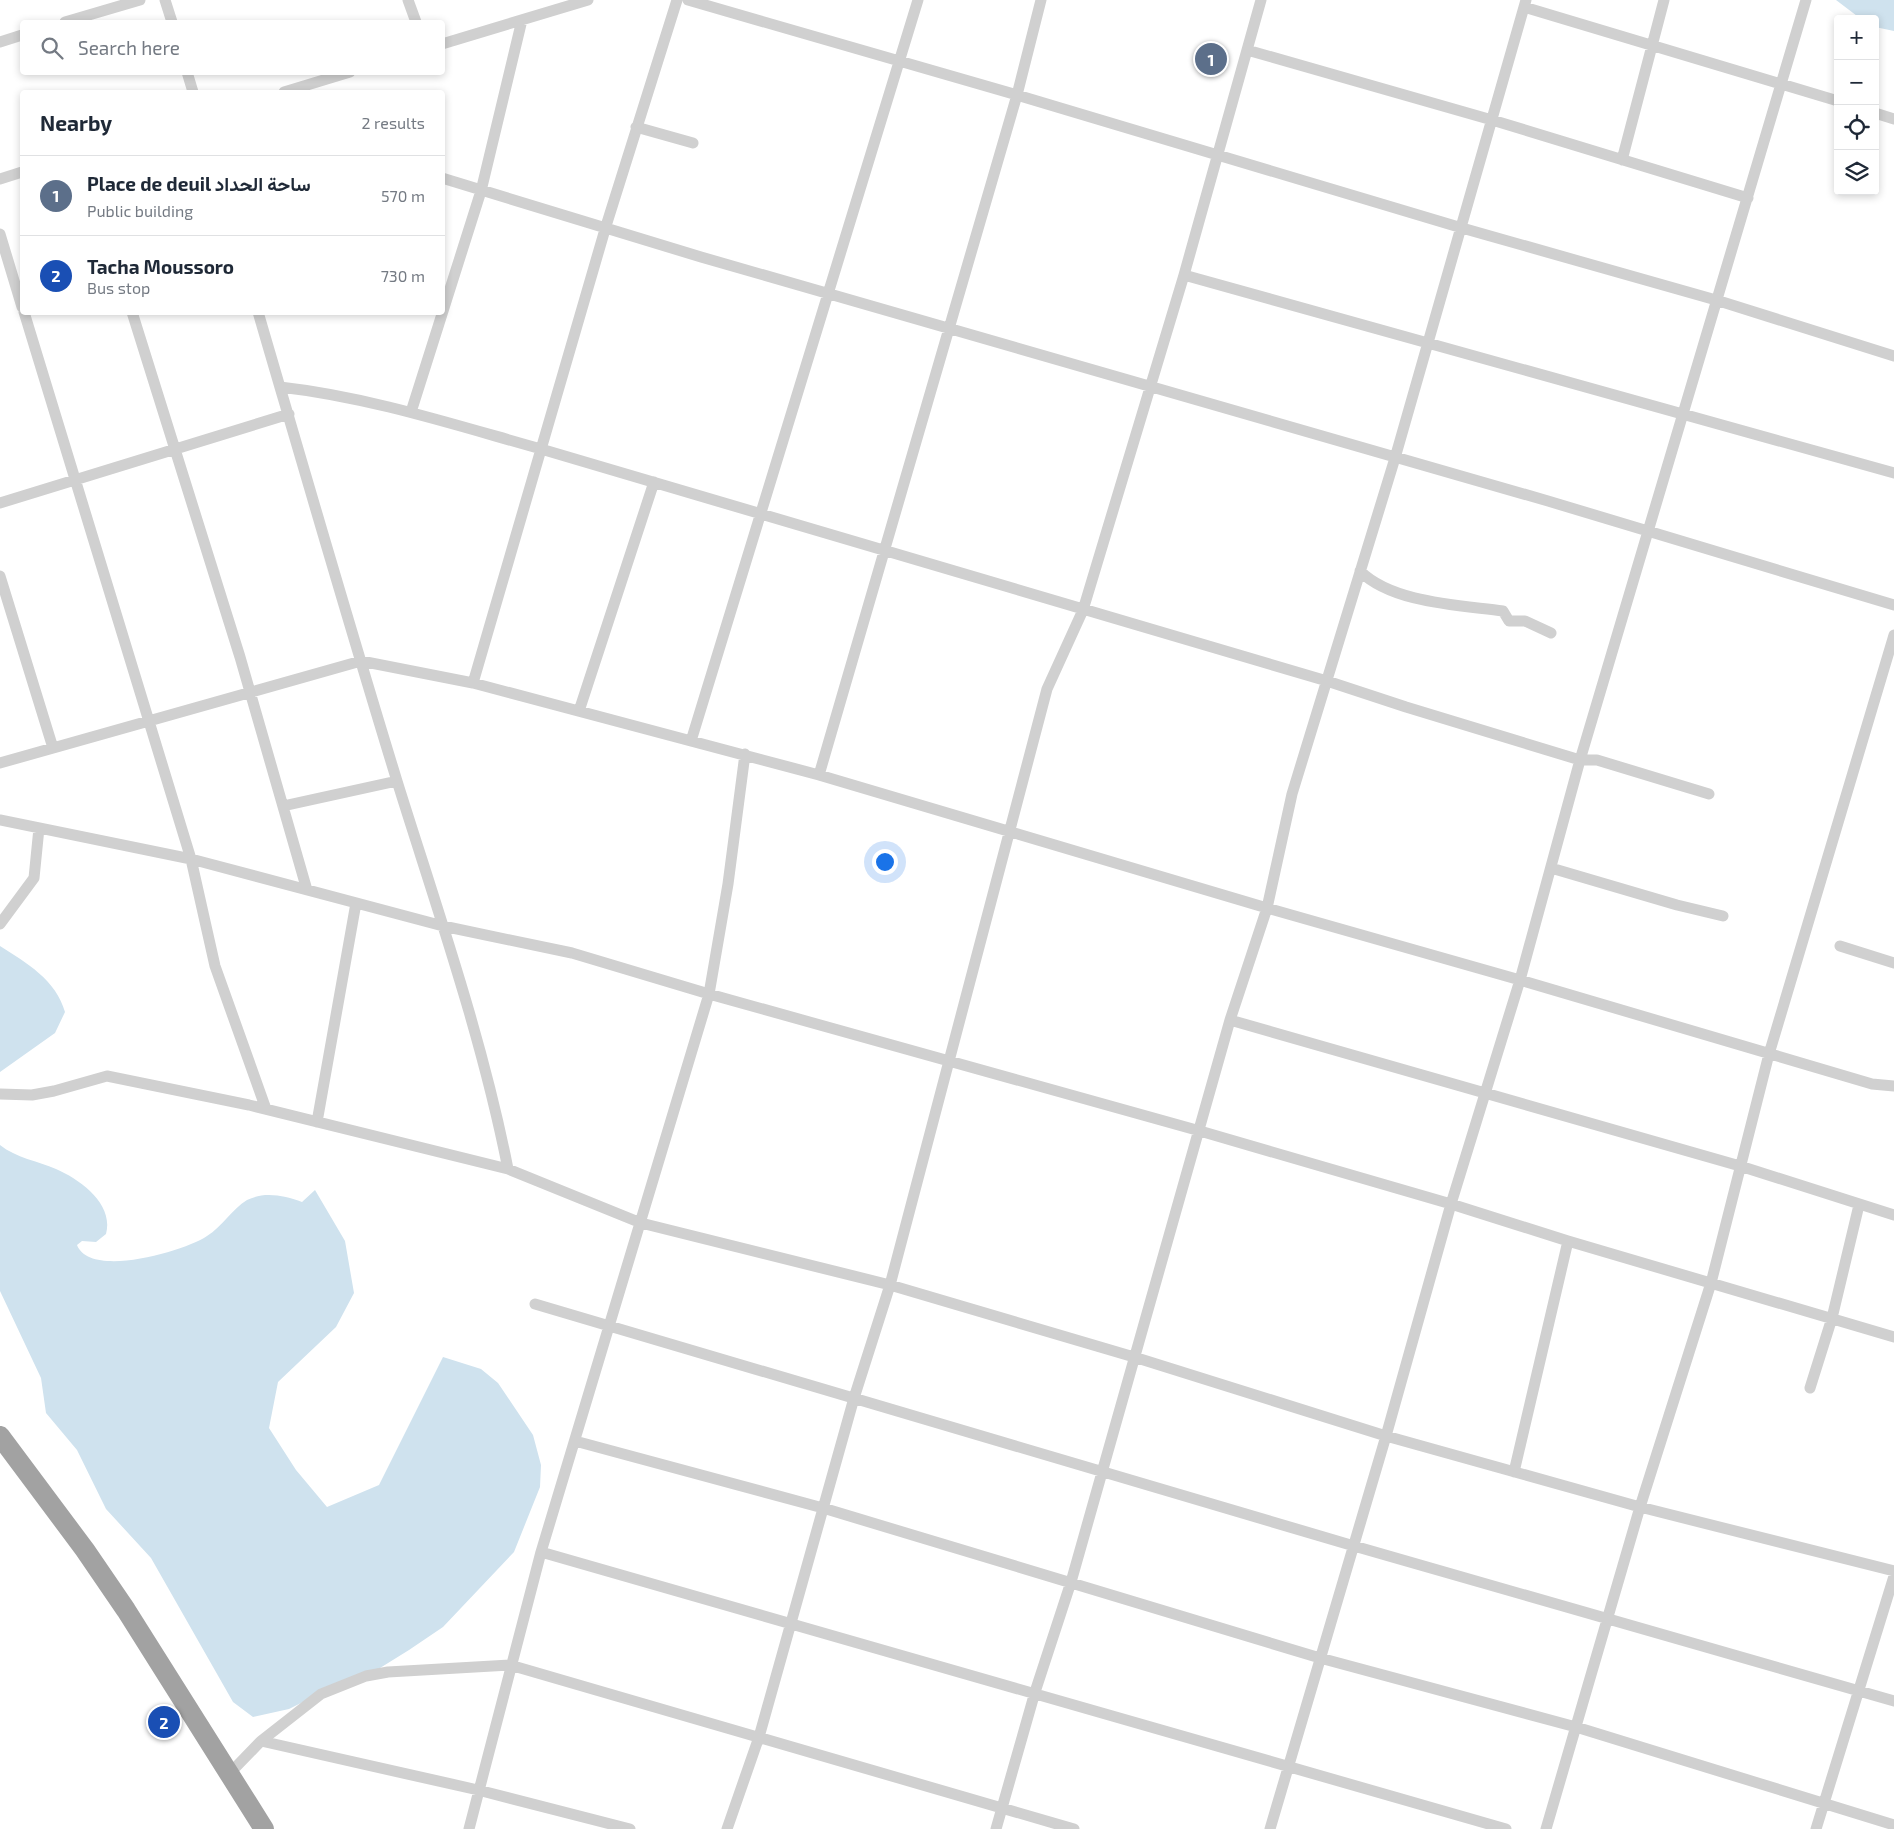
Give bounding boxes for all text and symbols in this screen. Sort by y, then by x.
map controls [1834,15,1879,195]
button: + [1834,15,1879,60]
search box [20,20,445,75]
icon: search [38,34,66,62]
text: Search here [78,36,180,59]
pin: 1 [1195,40,1227,78]
button: − [1834,60,1879,105]
button: locate [1834,105,1879,150]
text: Nearby [40,110,112,135]
text: 2 results [362,113,425,132]
button: layers [1834,150,1879,195]
text: Place de deuil ساحة الحداد [87,172,311,195]
text: 1 [53,186,59,205]
text: 570 m [381,186,425,205]
text: Public building [87,201,193,220]
text: Tacha Moussoro [87,255,234,278]
text: 2 [51,266,61,285]
text: 730 m [381,266,425,285]
text: Bus stop [87,278,150,297]
your location [872,849,898,875]
pin: 2 [148,1703,180,1741]

